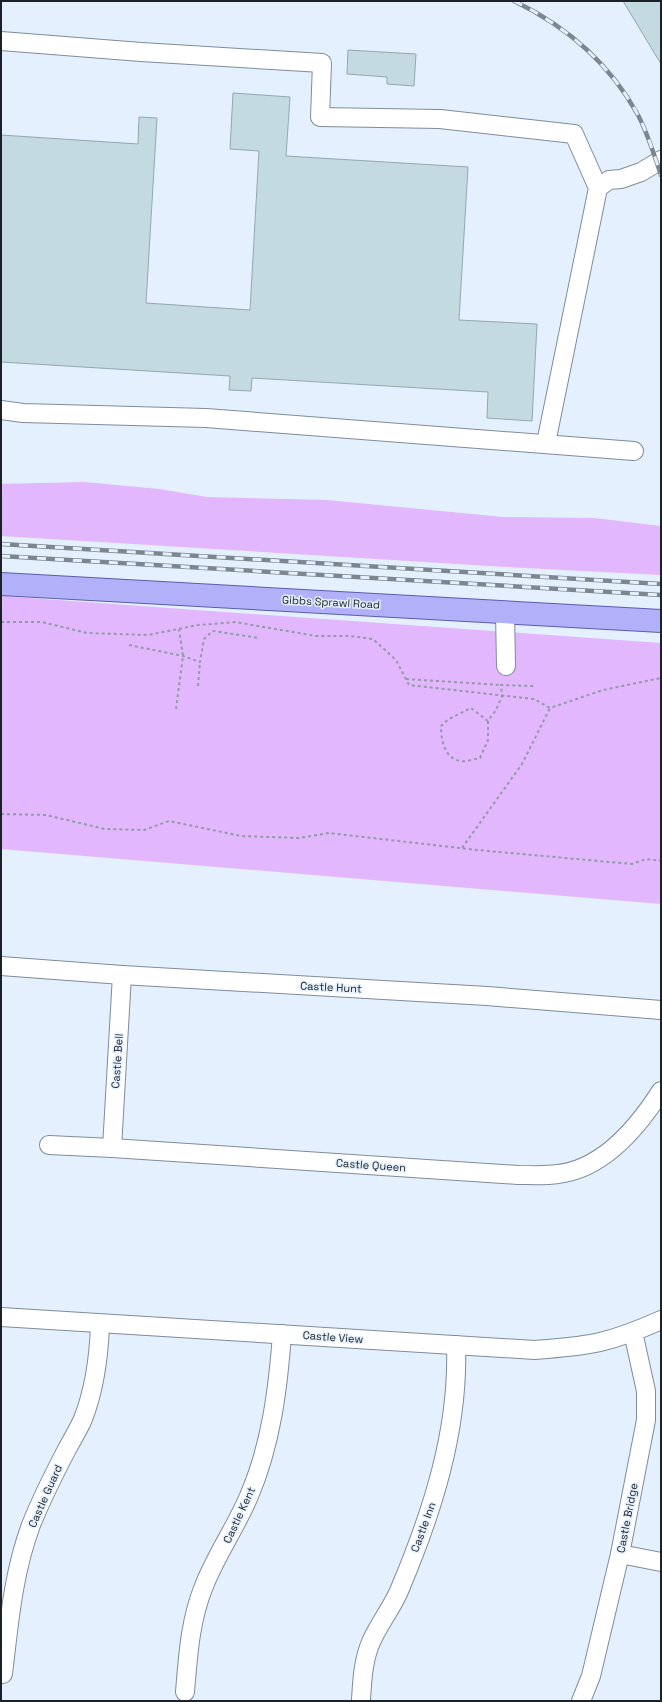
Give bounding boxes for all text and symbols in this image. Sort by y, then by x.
street label: Gibbs Sprawl Road [282,592,380,612]
street label: Castle Hunt [300,978,362,996]
street label: Castle Bell [108,1033,126,1089]
street label: Castle Queen [336,1156,406,1174]
street label: Castle View [302,1328,364,1346]
street label: Castle Guard [25,1462,65,1530]
street label: Castle Bridge [613,1482,641,1554]
street label: Castle Kent [220,1485,258,1545]
street label: Castle Inn [407,1500,439,1554]

